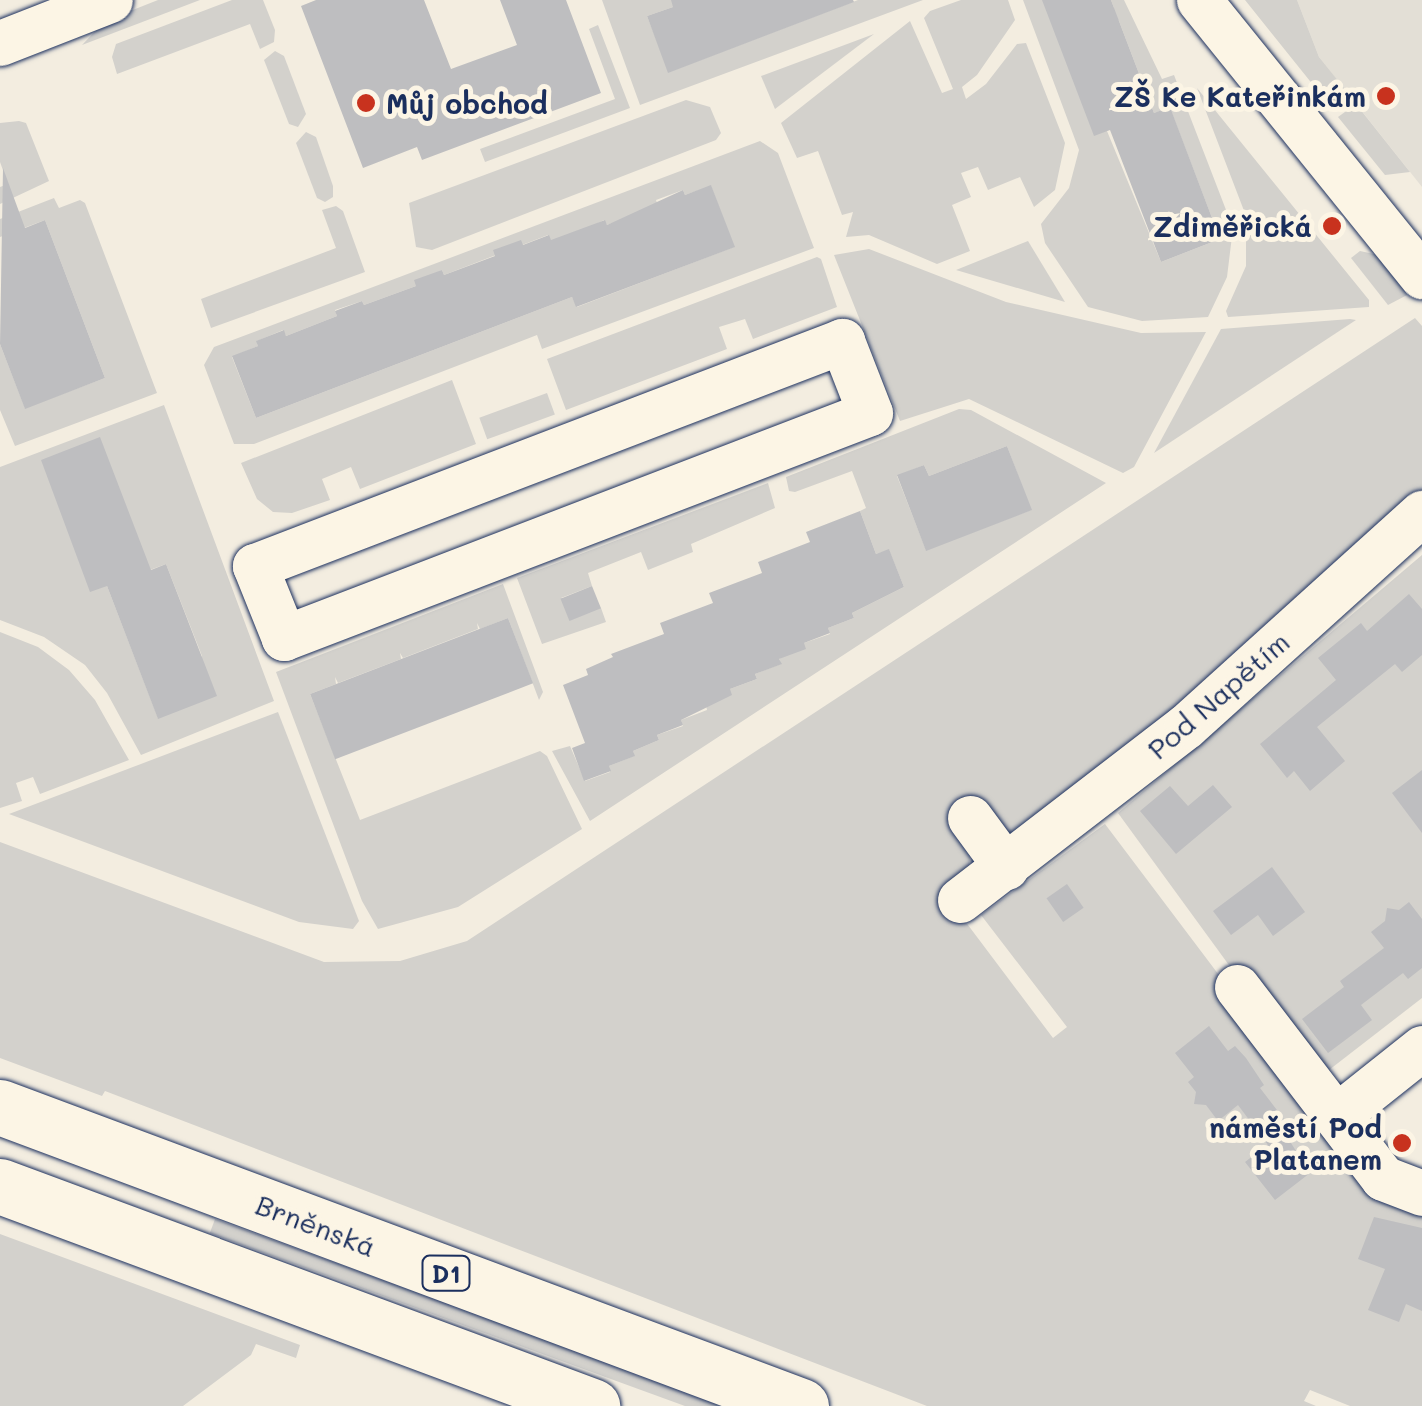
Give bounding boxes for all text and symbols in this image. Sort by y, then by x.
place label: ZŠ Ke Kateřinkám [1114,79,1366,113]
marker: ZŠ Ke Kateřinkám [1375,85,1397,107]
place label: Můj obchod [386,86,548,120]
marker: Můj obchod [355,92,377,114]
place label: Zdiměřická [1153,209,1312,243]
marker: Zdiměřická [1321,215,1343,237]
street label: Pod Napětím [1140,624,1296,766]
place label: náměstí Pod Platanem [1209,1110,1382,1176]
marker: náměstí Pod Platanem [1391,1132,1413,1154]
street label: Brněnská [251,1187,381,1263]
road number: D1 [421,1253,471,1293]

